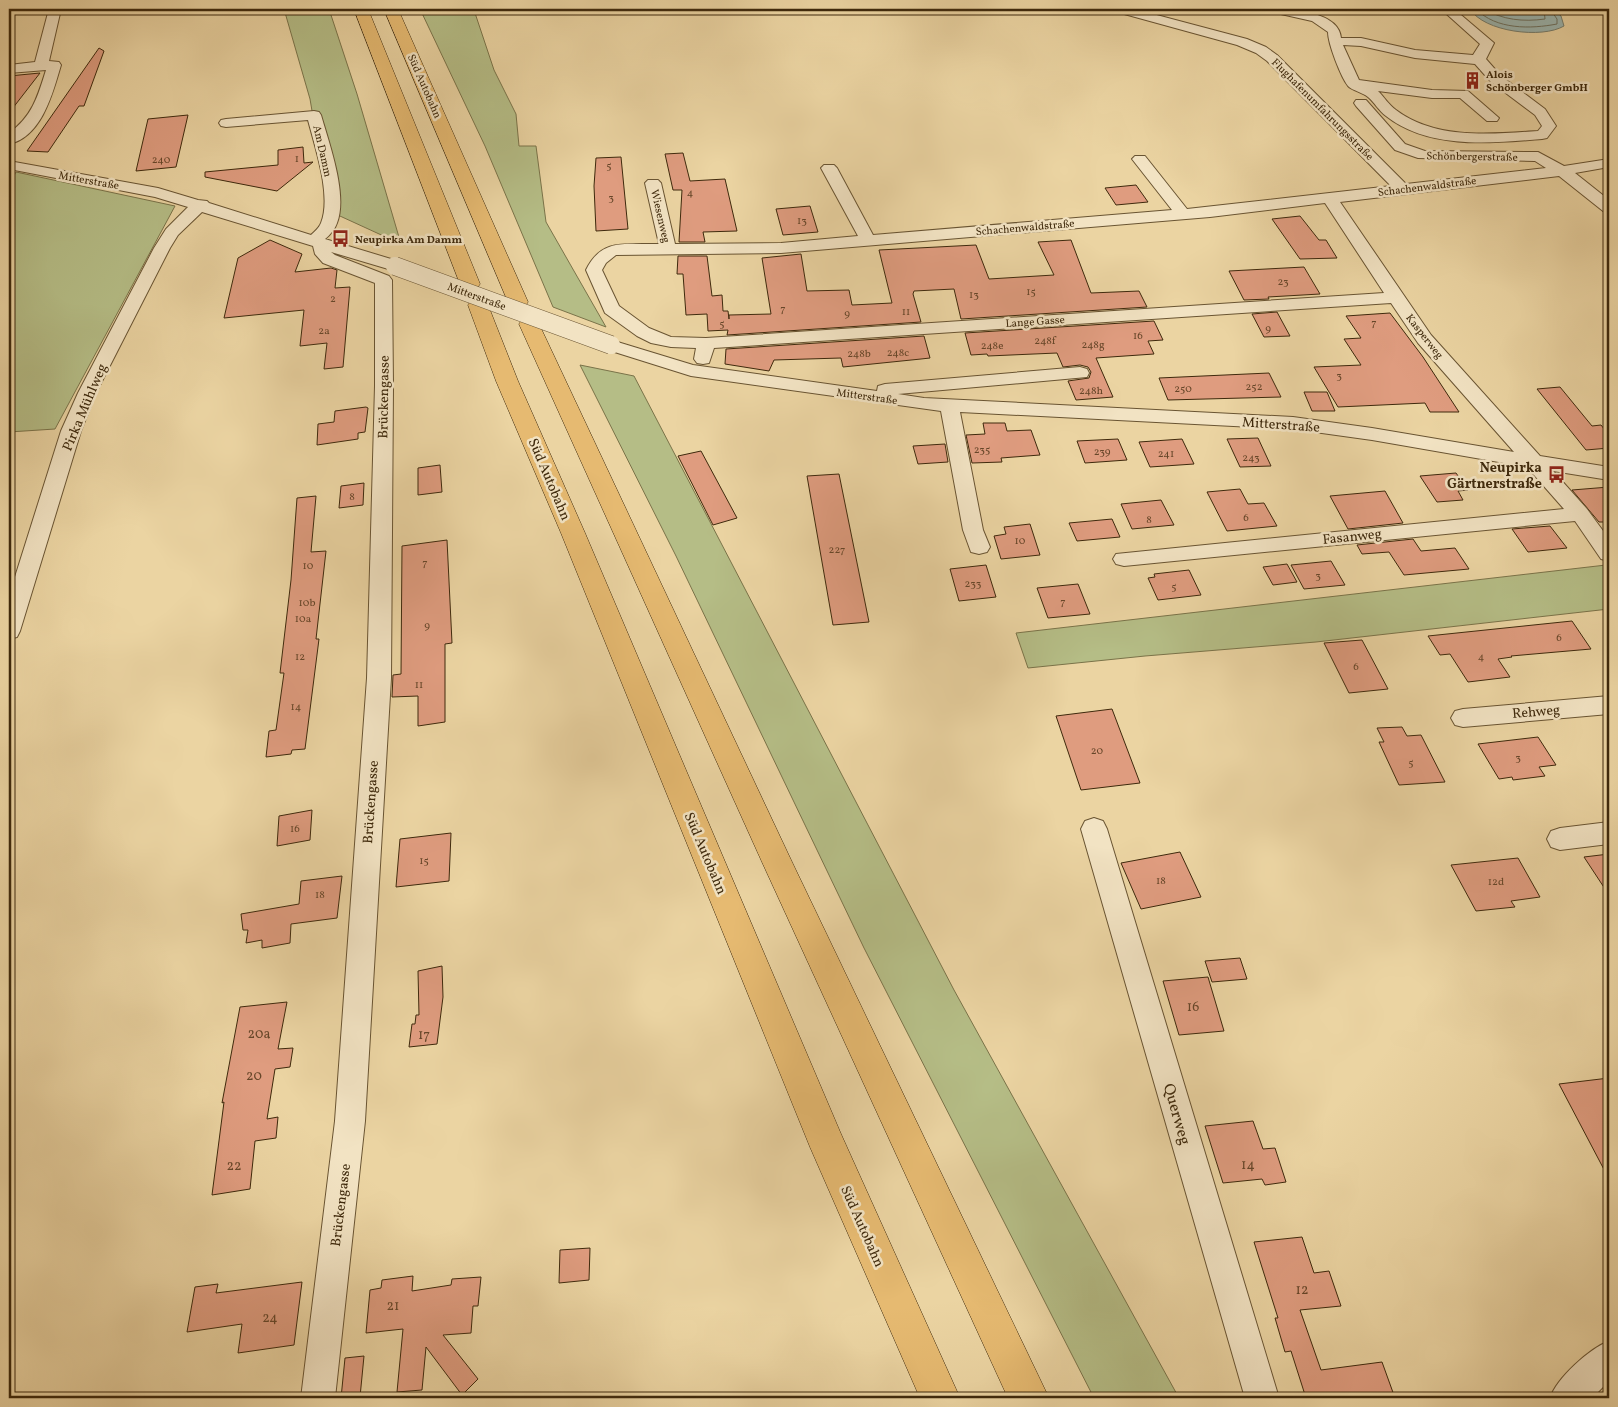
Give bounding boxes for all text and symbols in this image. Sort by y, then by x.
street label: Süd Autobahn [403,52,445,121]
street label: Flughafenumfahrungsstraße [1268,56,1376,164]
place label: Alois Schönberger GmbH [1486,68,1588,96]
building icon: Alois Schönberger GmbH [1462,70,1482,90]
street label: Am Damm [308,124,335,179]
street label: Schönbergerstraße [1426,149,1518,166]
house number: 1 [295,152,299,167]
house number: 240 [152,153,171,168]
house number: 5 [606,159,612,174]
street label: Mitterstraße [57,169,120,194]
street label: Schachenwaldstraße [1377,174,1477,201]
house number: 4 [687,186,694,201]
street label: Wiesenweg [646,188,673,245]
house number: 3 [608,191,614,206]
house number: 13 [797,214,807,229]
street label: Schachenwaldstraße [975,217,1075,240]
bus stop icon: Neupirka Am Damm [331,229,351,249]
place label: Neupirka Am Damm [355,233,463,248]
house number: 23 [1277,275,1289,290]
street label: Mitterstraße [445,280,508,315]
house number: 15 [1026,285,1036,300]
house number: 13 [969,288,979,303]
house number: 2 [330,292,336,307]
house number: 7 [780,302,786,317]
house number: 11 [902,305,910,320]
house number: 9 [844,307,850,322]
street label: Kasperweg [1402,311,1446,363]
street label: Lange Gasse [1005,313,1065,332]
house number: 7 [1371,316,1377,331]
house number: 5 [719,317,725,332]
house number: 9 [1265,322,1271,337]
house number: 2a [318,324,330,339]
house number: 16 [1133,329,1143,344]
house number: 248f [1034,334,1057,349]
house number: 248g [1081,338,1105,353]
house number: 248e [981,339,1003,354]
house number: 248c [887,346,909,361]
house number: 248b [847,347,871,362]
street label: Brückengasse [374,355,395,439]
street label: Pirka Mühlweg [58,361,112,454]
house number: 3 [1336,369,1342,384]
house number: 252 [1245,380,1263,395]
house number: 250 [1174,382,1192,397]
house number: 248h [1079,384,1103,399]
street label: Mitterstraße [835,386,898,409]
street label: Mitterstraße [1241,413,1321,438]
street label: Süd Autobahn [523,436,574,523]
house number: 235 [974,443,990,458]
house number: 239 [1094,445,1111,460]
house number: 241 [1158,447,1174,462]
house number: 243 [1242,451,1260,466]
place label: Neupirka Gärtnerstraße [1447,459,1542,494]
bus stop icon: Neupirka Gärtnerstraße [1546,465,1566,485]
house number: 8 [349,490,355,505]
house number: 6 [1243,511,1249,526]
house number: 8 [1146,513,1152,528]
street label: Fasanweg [1322,525,1383,550]
house number: 10 [1015,534,1026,549]
house number: 227 [829,543,845,558]
house number: 7 [422,556,428,571]
house number: 10 [303,559,314,574]
house number: 3 [1315,569,1321,584]
house number: 233 [965,577,982,592]
house number: 5 [1171,580,1177,595]
house number: 7 [1060,595,1066,610]
house number: 10b [299,596,315,611]
house number: 10a [295,612,312,627]
house number: 9 [424,619,430,634]
house number: 6 [1556,631,1562,646]
house number: 12 [295,650,305,665]
house number: 4 [1478,650,1485,665]
house number: 6 [1353,660,1359,675]
house number: 11 [415,678,423,693]
house number: 14 [291,700,302,715]
street label: Rehweg [1511,701,1561,724]
house number: 20 [1091,744,1104,759]
house number: 3 [1515,751,1521,766]
house number: 5 [1408,756,1414,771]
street label: Brückengasse [359,759,384,844]
street label: Süd Autobahn [679,810,730,897]
house number: 16 [290,822,300,837]
house number: 15 [419,854,429,869]
house number: 18 [1156,874,1166,889]
house number: 12d [1488,875,1504,890]
house number: 18 [315,888,325,903]
house number: 16 [1187,998,1199,1017]
house number: 20a [248,1025,270,1044]
house number: 17 [418,1026,430,1045]
house number: 20 [246,1067,262,1086]
street label: Querweg [1157,1081,1195,1148]
house number: 14 [1241,1156,1255,1175]
house number: 22 [226,1157,242,1176]
street label: Brückengasse [327,1162,356,1248]
street label: Süd Autobahn [835,1183,888,1270]
house number: 12 [1296,1281,1308,1300]
house number: 21 [387,1297,399,1316]
house number: 24 [262,1309,278,1328]

